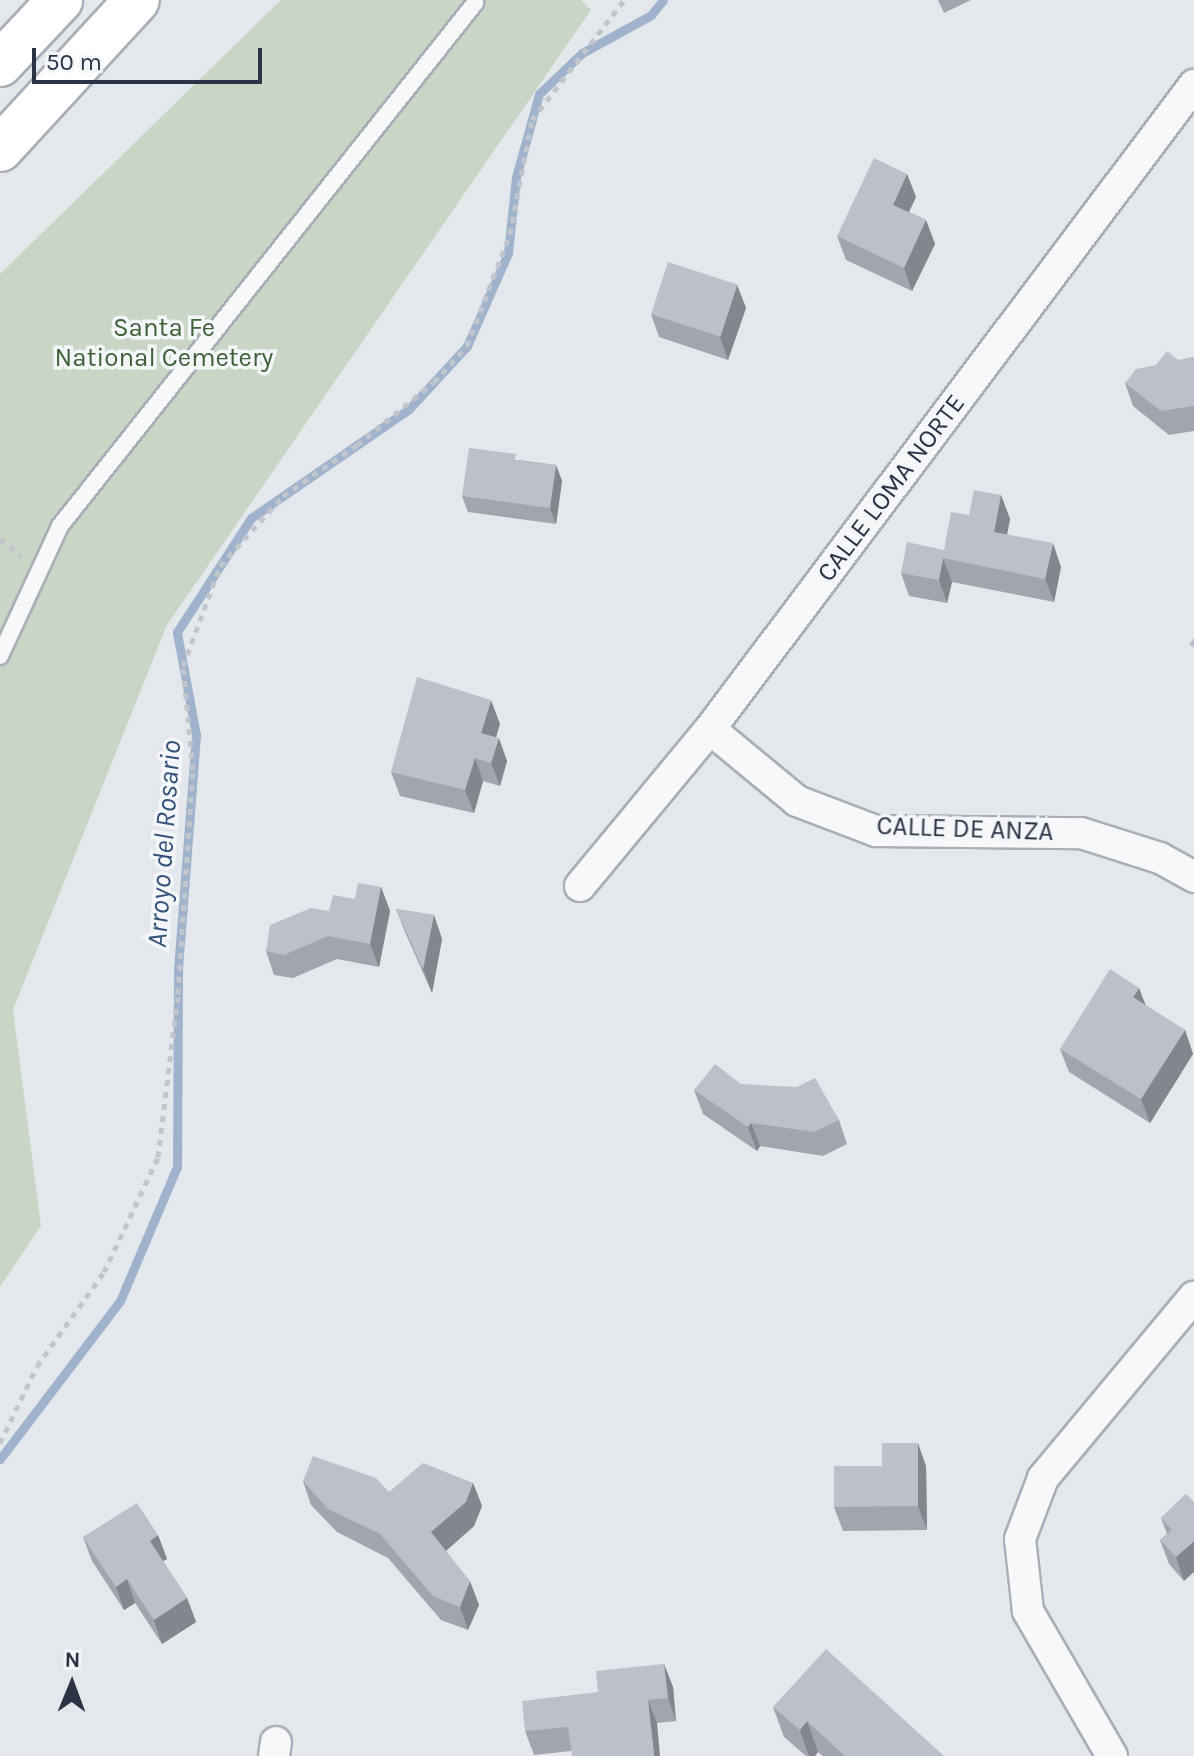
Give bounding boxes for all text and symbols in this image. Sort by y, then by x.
scale bar [36,32,266,82]
text: 50 m [46,48,102,76]
park label: Santa Fe National Cemetery [55,312,273,374]
street label: CALLE LOMA NORTE [810,388,972,588]
water label: Arroyo del Rosario [140,739,188,949]
street label: CALLE DE ANZA [876,810,1054,848]
north arrow [32,1644,112,1724]
text: N [64,1647,81,1673]

